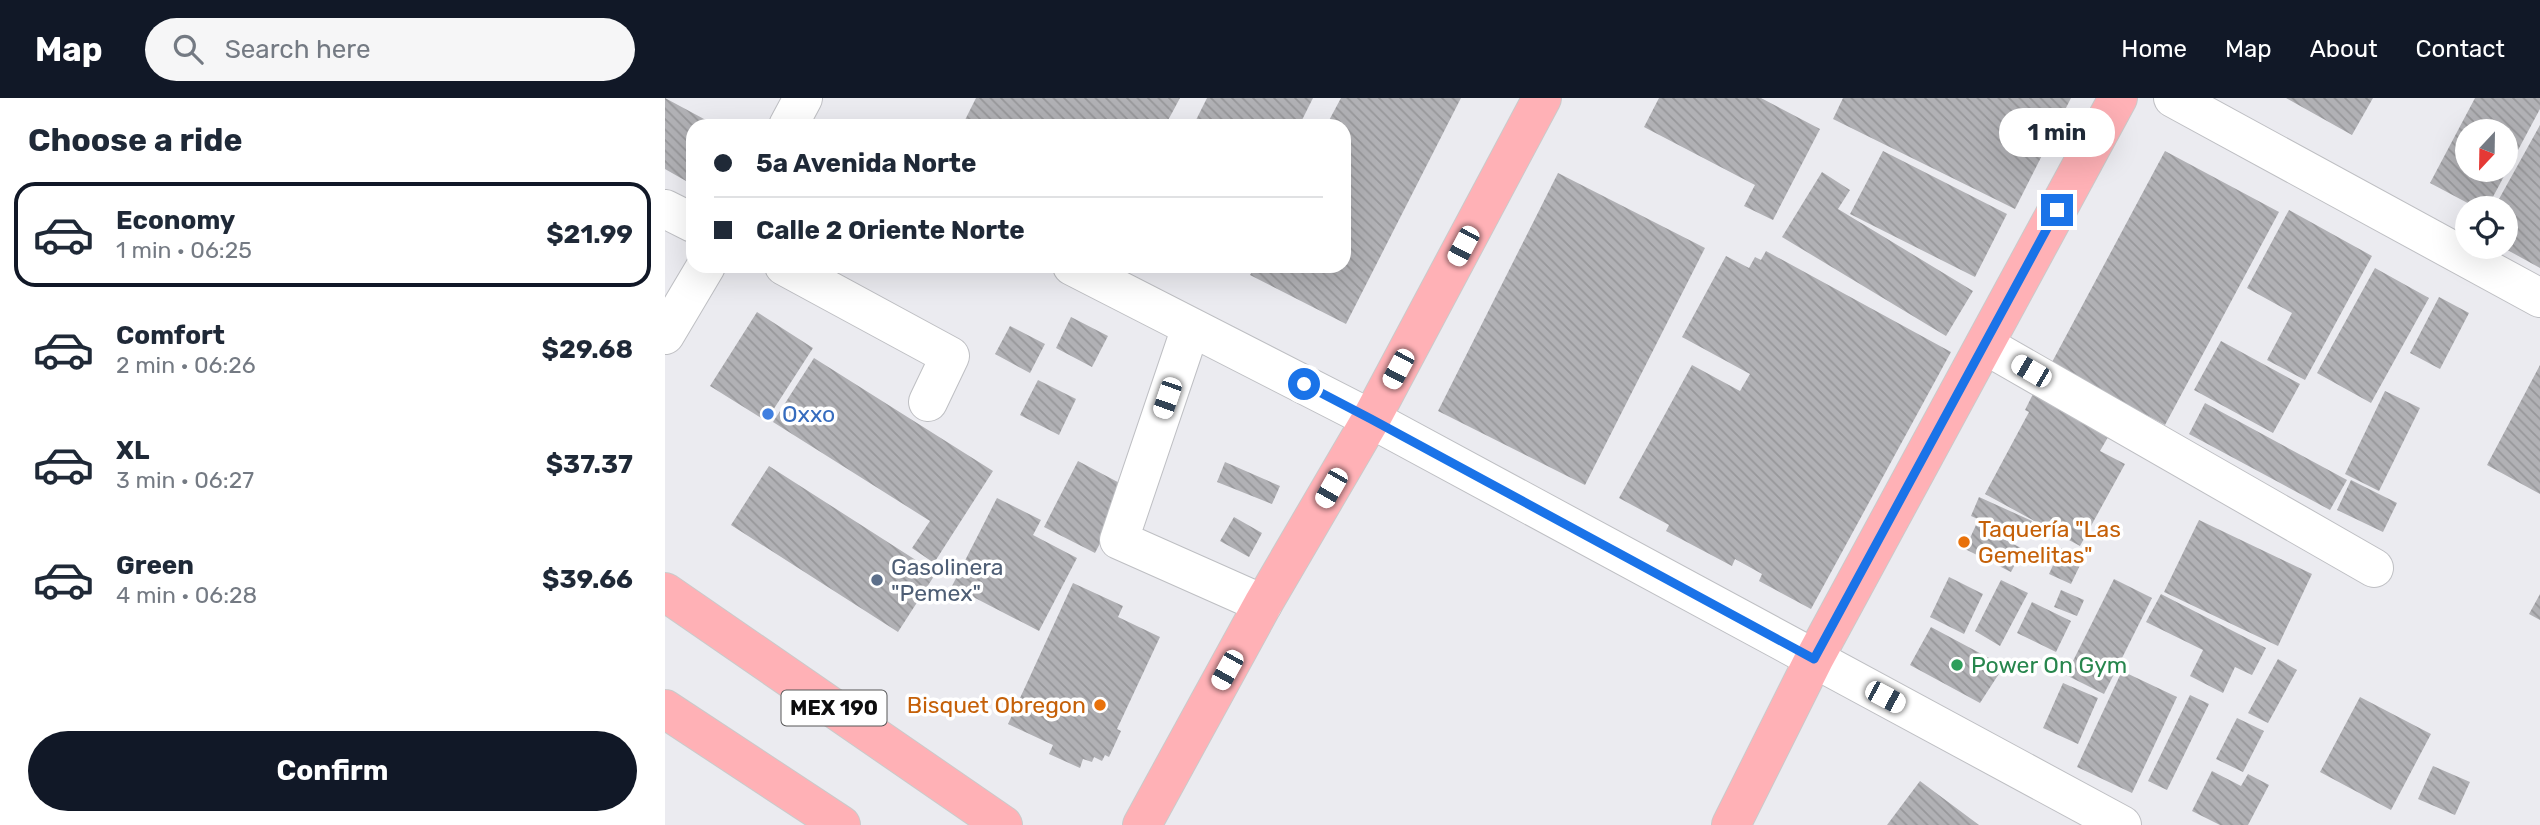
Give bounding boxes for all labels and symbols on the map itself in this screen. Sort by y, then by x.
callout: 1 min [1999,108,2115,158]
north arrow [2455,119,2518,182]
route end [2041,194,2073,226]
car [1444,223,1483,269]
car [1379,346,1418,392]
car [2008,351,2055,391]
route start [1288,368,1320,400]
car [1151,375,1184,421]
place label: Oxxo [782,400,835,428]
marker: Oxxo [760,406,776,422]
car [1312,465,1351,511]
place label: Taquería "Las Gemelitas" [1978,515,2121,569]
marker: Taquería "Las Gemelitas" [1956,534,1972,550]
place label: Gasolinera "Pemex" [891,553,1004,607]
marker: Gasolinera "Pemex" [869,572,885,588]
car [1208,647,1247,693]
place label: Power On Gym [1971,651,2127,679]
marker: Power On Gym [1949,657,1965,673]
car [1862,678,1909,716]
road number: MEX 190 [781,690,887,726]
place label: Bisquet Obregon [907,691,1086,719]
marker: Bisquet Obregon [1092,697,1108,713]

